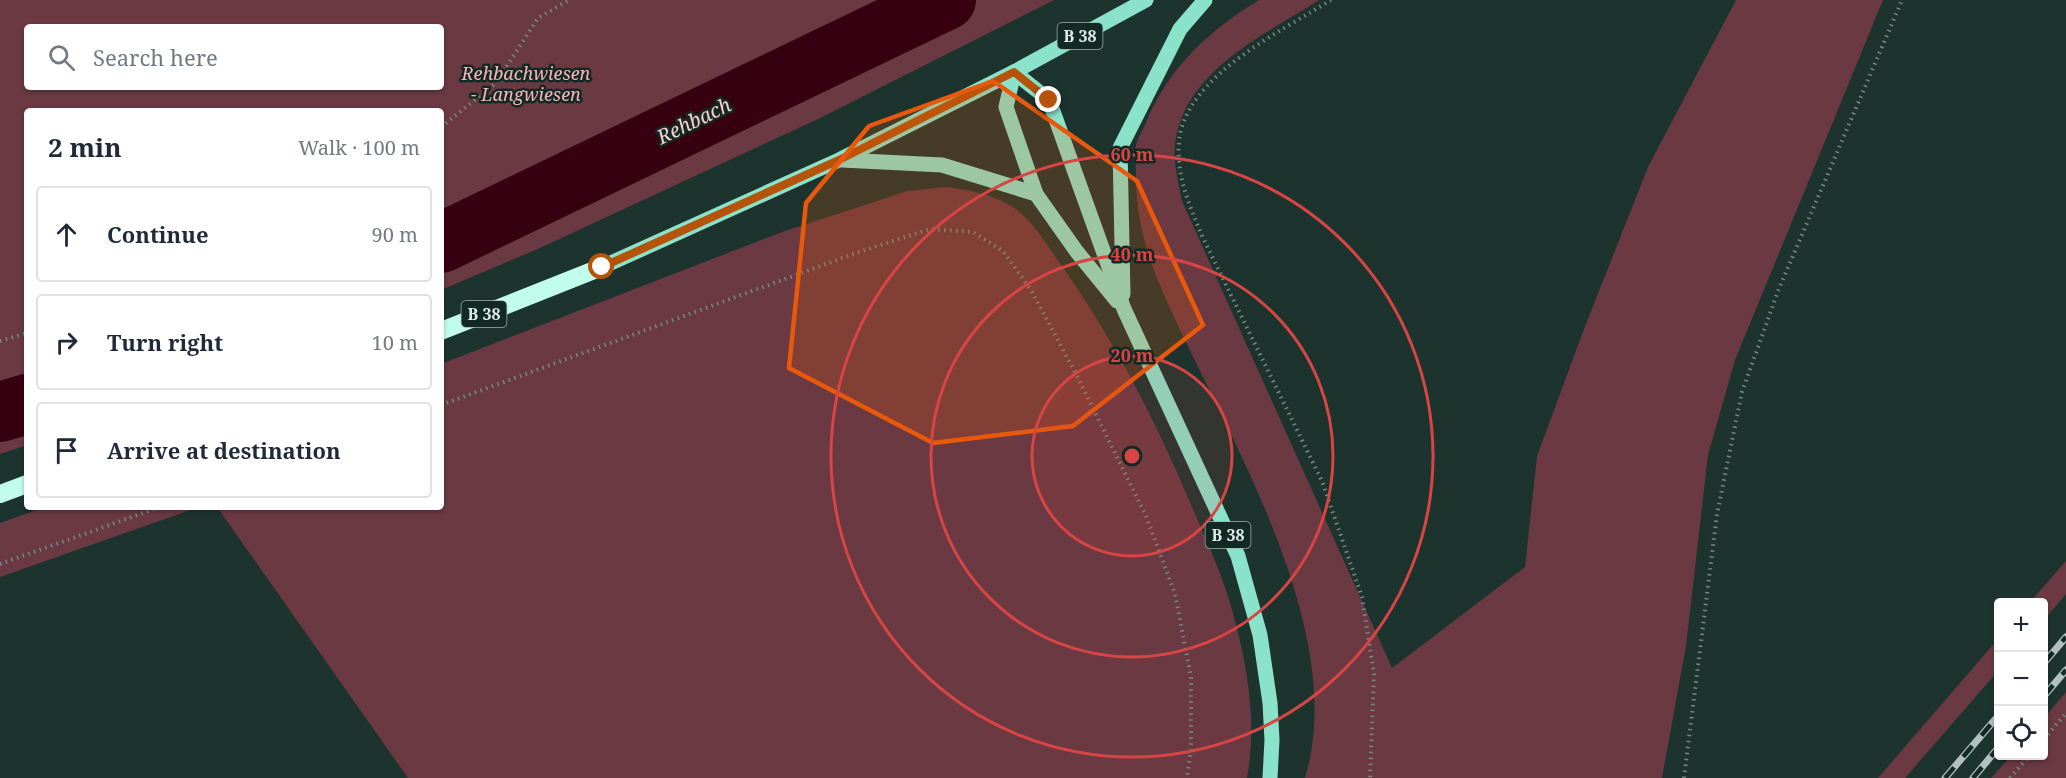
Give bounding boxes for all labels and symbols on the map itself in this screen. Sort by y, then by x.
road number: B 38 [1058,23,1102,49]
park label: Rehbachwiesen - Langwiesen [461,61,591,106]
route end [1035,86,1061,112]
water label: Rehbach [651,91,736,151]
text: 60 m [1111,142,1154,166]
text: 40 m [1111,242,1154,266]
route start [588,253,614,279]
road number: B 38 [462,301,506,327]
text: 20 m [1111,343,1154,367]
centre of rings [1122,446,1142,466]
road number: B 38 [1206,522,1250,548]

